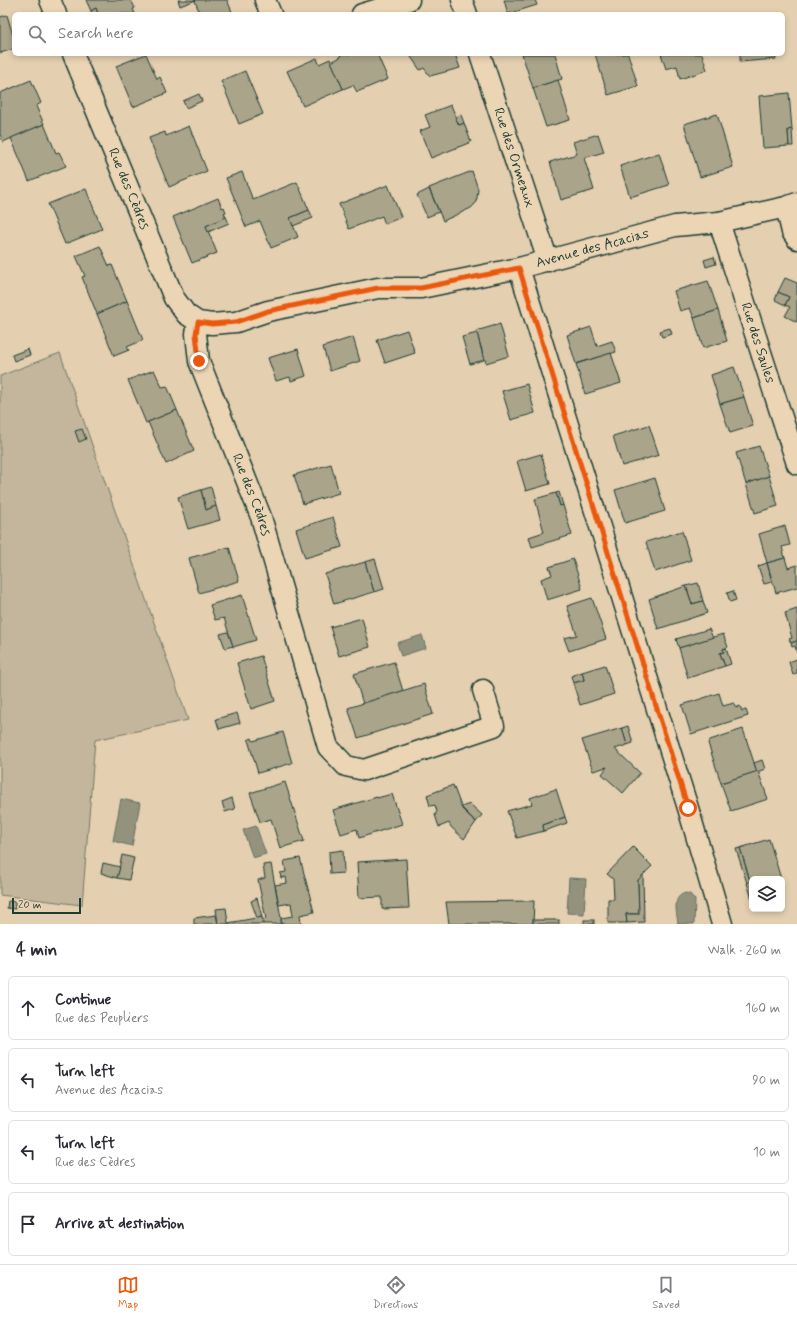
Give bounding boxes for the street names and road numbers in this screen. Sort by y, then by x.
street label: Rue des Ormeaux [489,105,539,210]
street label: Rue des Cèdres [104,145,154,233]
street label: Avenue des Acacias [534,224,651,272]
street label: Rue des Saules [737,300,779,386]
street label: Rue des Cèdres [228,451,275,538]

